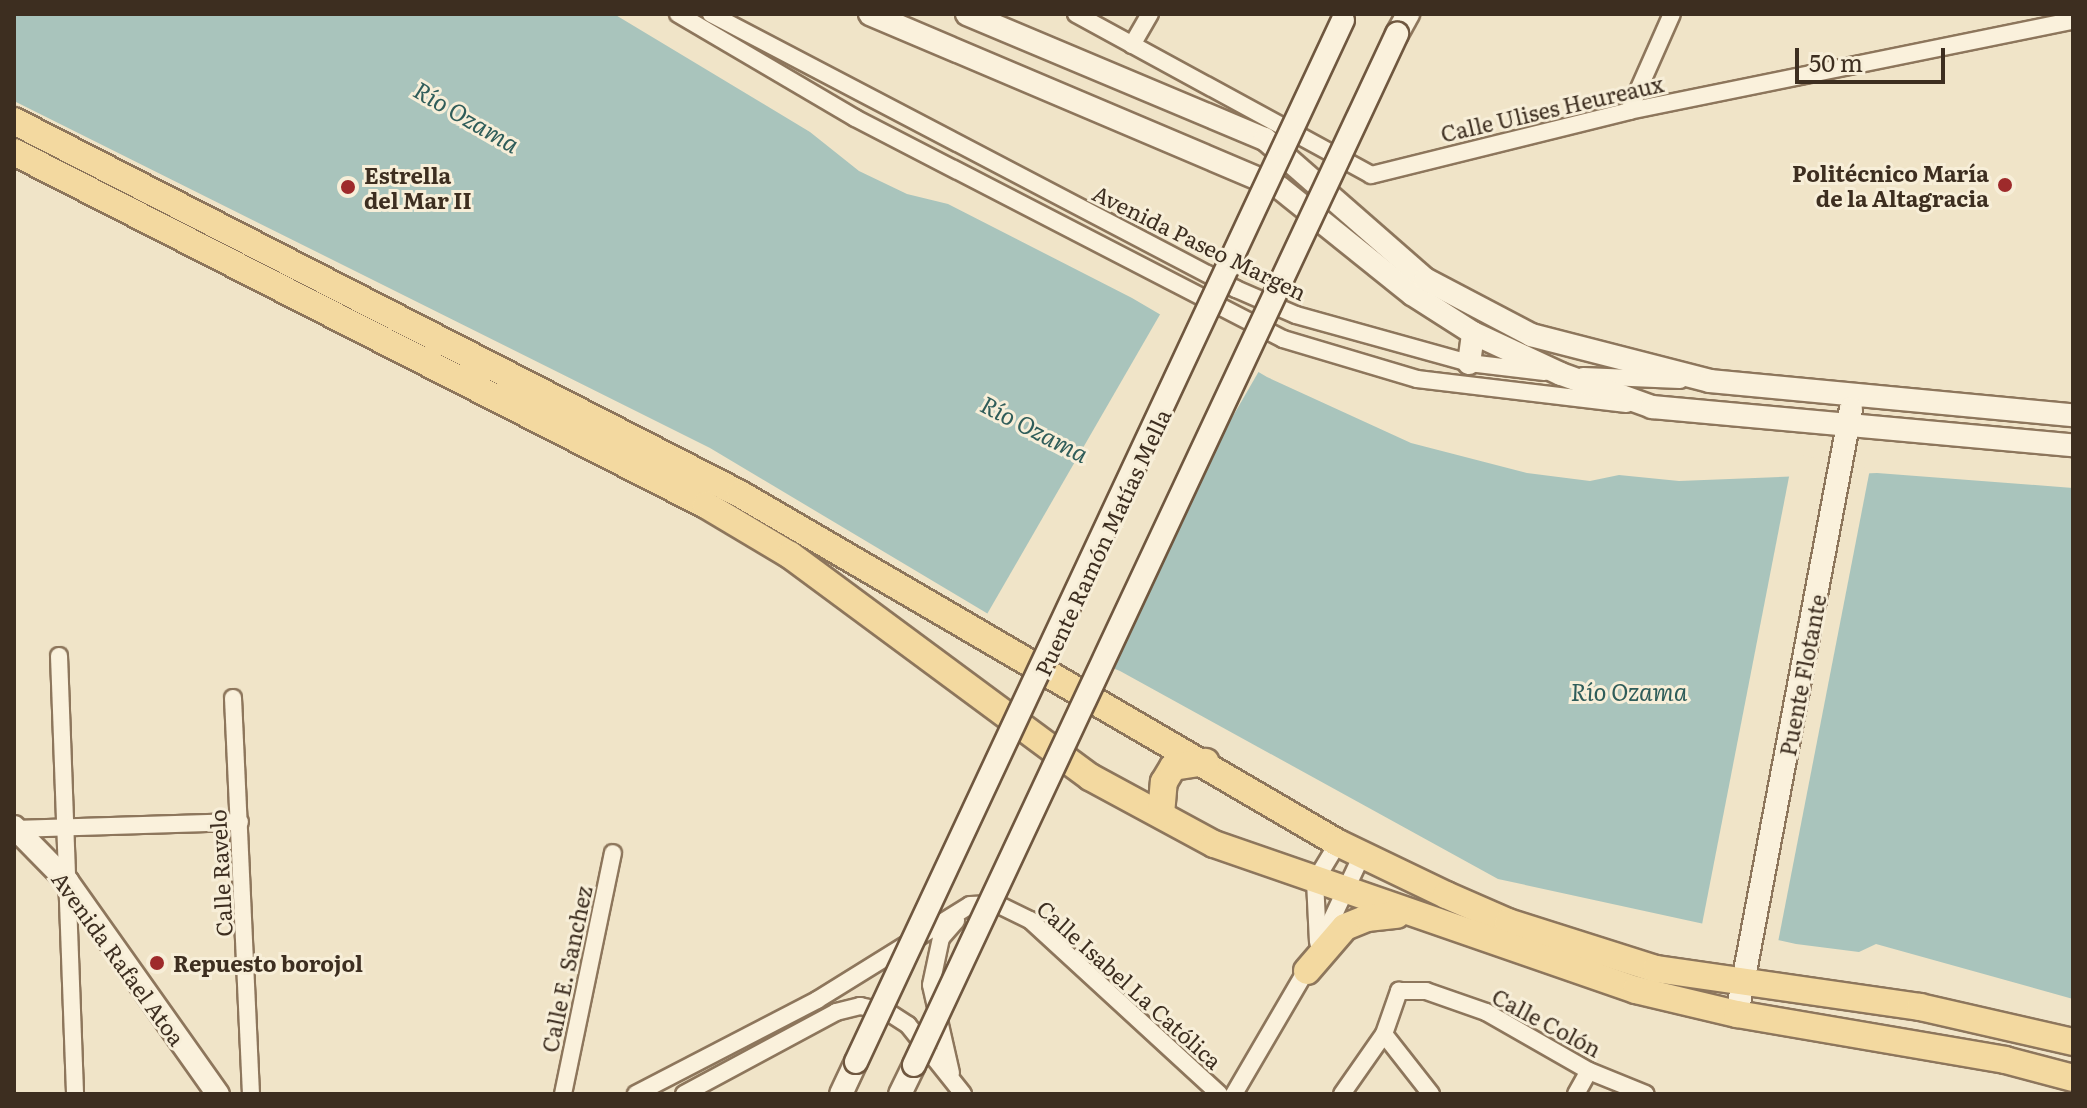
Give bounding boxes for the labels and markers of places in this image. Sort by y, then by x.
place label: Politécnico María de la Altagracia [1792,159,1989,210]
place label: Estrella del Mar II [364,161,472,212]
marker: Politécnico María de la Altagracia [1996,176,2014,194]
marker: Estrella del Mar II [339,178,357,196]
place label: Repuesto borojol [173,950,363,976]
marker: Repuesto borojol [148,954,166,972]

